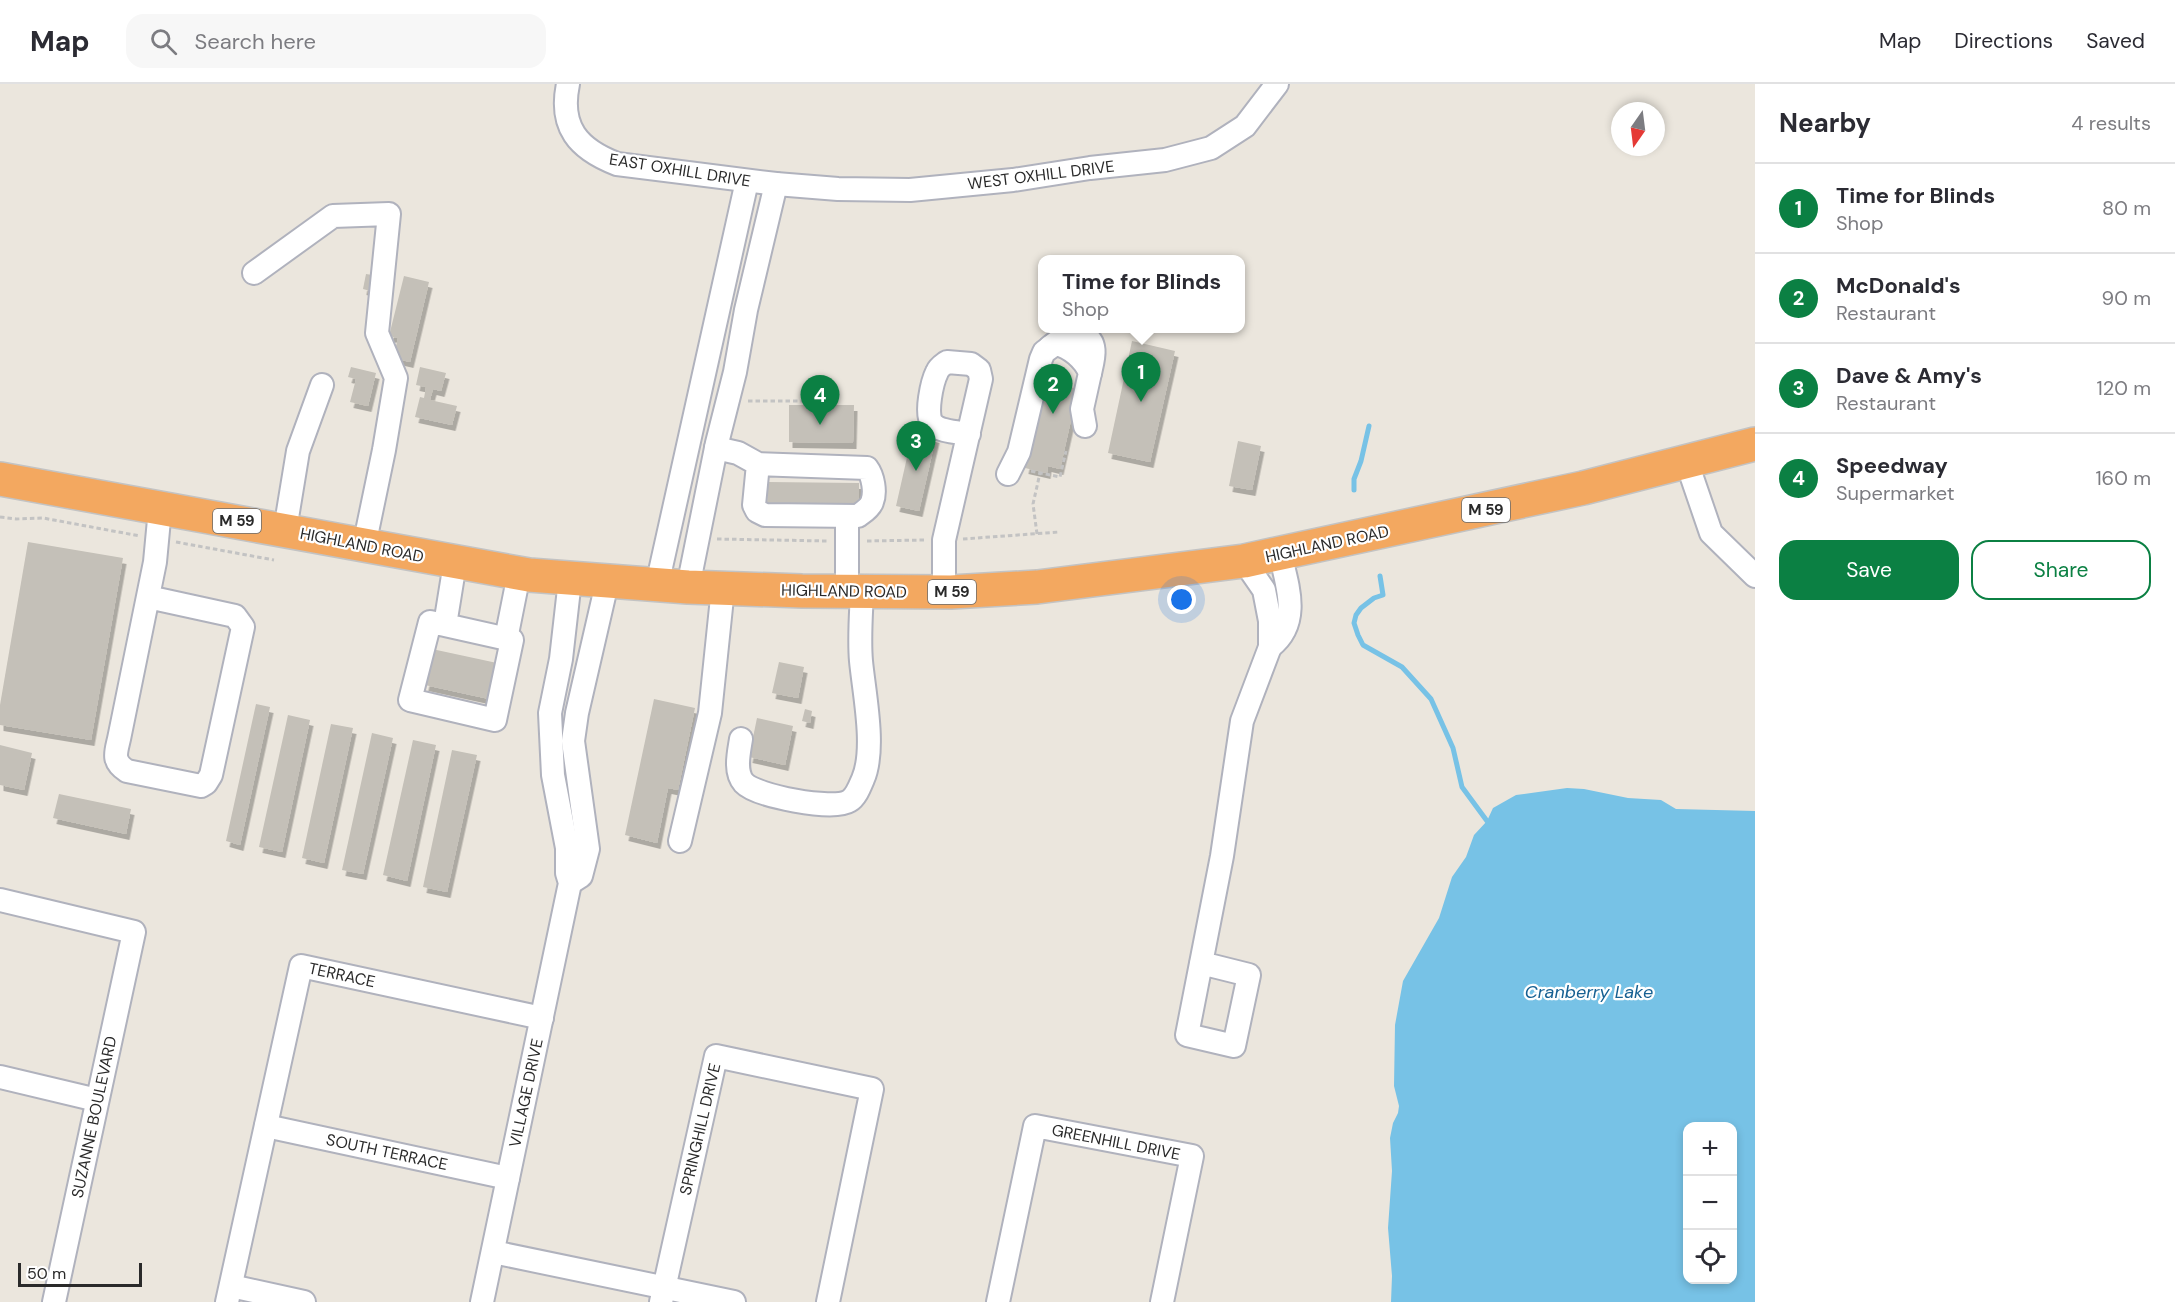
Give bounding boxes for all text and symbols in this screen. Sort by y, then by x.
search box [126,14,546,68]
text: Map [30,23,90,60]
icon: search [147,25,180,58]
text: Search here [195,27,316,56]
text: Map [1879,27,1921,55]
text: Directions [1954,27,2053,55]
text: Saved [2086,27,2145,55]
north arrow [1611,102,1665,156]
text: Nearby [1779,106,1871,140]
text: 4 results [2071,110,2151,136]
street label: EAST OXHILL DRIVE [608,148,752,192]
street label: WEST OXHILL DRIVE [966,156,1116,194]
text: Time for Blinds [1836,181,1995,210]
text: 1 [1795,195,1802,221]
text: 80 m [2102,195,2151,221]
text: Shop [1836,210,1883,236]
popup [1038,255,1245,333]
text: Time for Blinds [1062,267,1221,296]
text: McDonald's [1836,271,1961,300]
text: 2 [1793,285,1804,311]
text: 90 m [2102,285,2151,311]
text: Shop [1062,296,1109,322]
text: Restaurant [1836,300,1936,326]
pin: 1 [1122,352,1160,402]
text: Dave & Amy's [1836,361,1982,390]
pin: 2 [1034,364,1072,414]
text: 3 [1792,375,1805,401]
text: 120 m [2097,375,2151,401]
pin: 4 [800,376,840,425]
text: Restaurant [1836,390,1936,416]
pin: 3 [896,422,936,471]
text: Speedway [1836,451,1948,480]
text: 4 [1792,465,1805,491]
text: 160 m [2095,465,2151,491]
text: Supermarket [1836,480,1955,506]
road number: M 59 [1462,498,1510,522]
road number: M 59 [213,509,261,533]
street label: HIGHLAND ROAD [1263,521,1391,567]
street label: HIGHLAND ROAD [298,523,426,567]
button: Save [1779,540,1959,600]
button: Share [1971,540,2151,600]
street label: HIGHLAND ROAD [781,579,907,603]
road number: M 59 [928,580,976,604]
your location [1167,585,1196,614]
street label: TERRACE [307,958,377,992]
water label: Cranberry Lake [1525,980,1653,1004]
street label: SUZANNE BOULEVARD [67,1034,121,1200]
street label: VILLAGE DRIVE [504,1037,548,1149]
street label: SPRINGHILL DRIVE [675,1061,725,1197]
street label: GREENHILL DRIVE [1050,1119,1182,1165]
map controls [1683,1122,1737,1284]
button: + [1683,1122,1737,1176]
street label: SOUTH TERRACE [324,1129,450,1175]
button: − [1683,1176,1737,1230]
button: locate [1683,1230,1737,1284]
scale bar [18,1260,142,1288]
text: 50 m [27,1263,66,1284]

